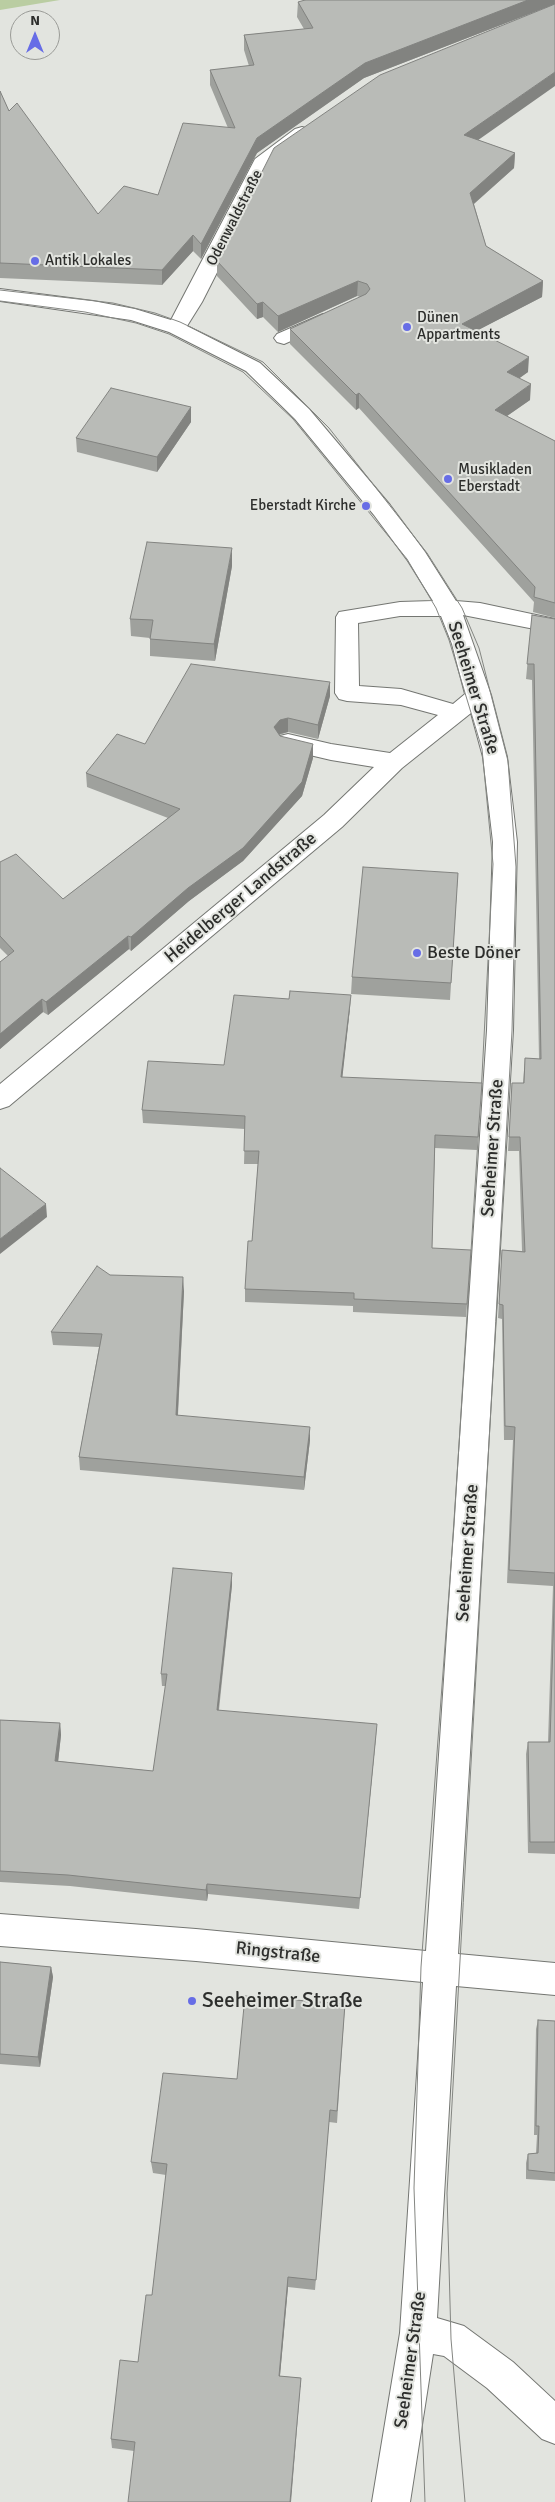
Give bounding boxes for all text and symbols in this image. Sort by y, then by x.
north arrow [10,10,60,60]
text: N [30,12,40,29]
street label: Odenwaldstraße [203,167,267,269]
place label: Antik Lokales [45,252,131,270]
marker: Antik Lokales [29,255,41,267]
place label: Dünen Appartments [417,309,500,344]
marker: Dünen Appartments [401,321,413,333]
place label: Musikladen Eberstadt [458,461,532,496]
marker: Musikladen Eberstadt [442,473,454,485]
place label: Eberstadt Kirche [250,497,356,515]
marker: Eberstadt Kirche [360,500,372,512]
street label: Seeheimer Straße [443,619,503,757]
street label: Heidelberger Landstraße [161,828,321,968]
place label: Beste Döner [427,942,520,964]
marker: Beste Döner [411,947,423,959]
street label: Seeheimer Straße [477,1078,509,1218]
street label: Seeheimer Straße [452,1483,484,1623]
street label: Ringstraße [235,1938,321,1968]
place label: Seeheimer Straße [202,1988,363,2014]
marker: Seeheimer Straße [186,1995,198,2007]
street label: Seeheimer Straße [391,2290,431,2430]

